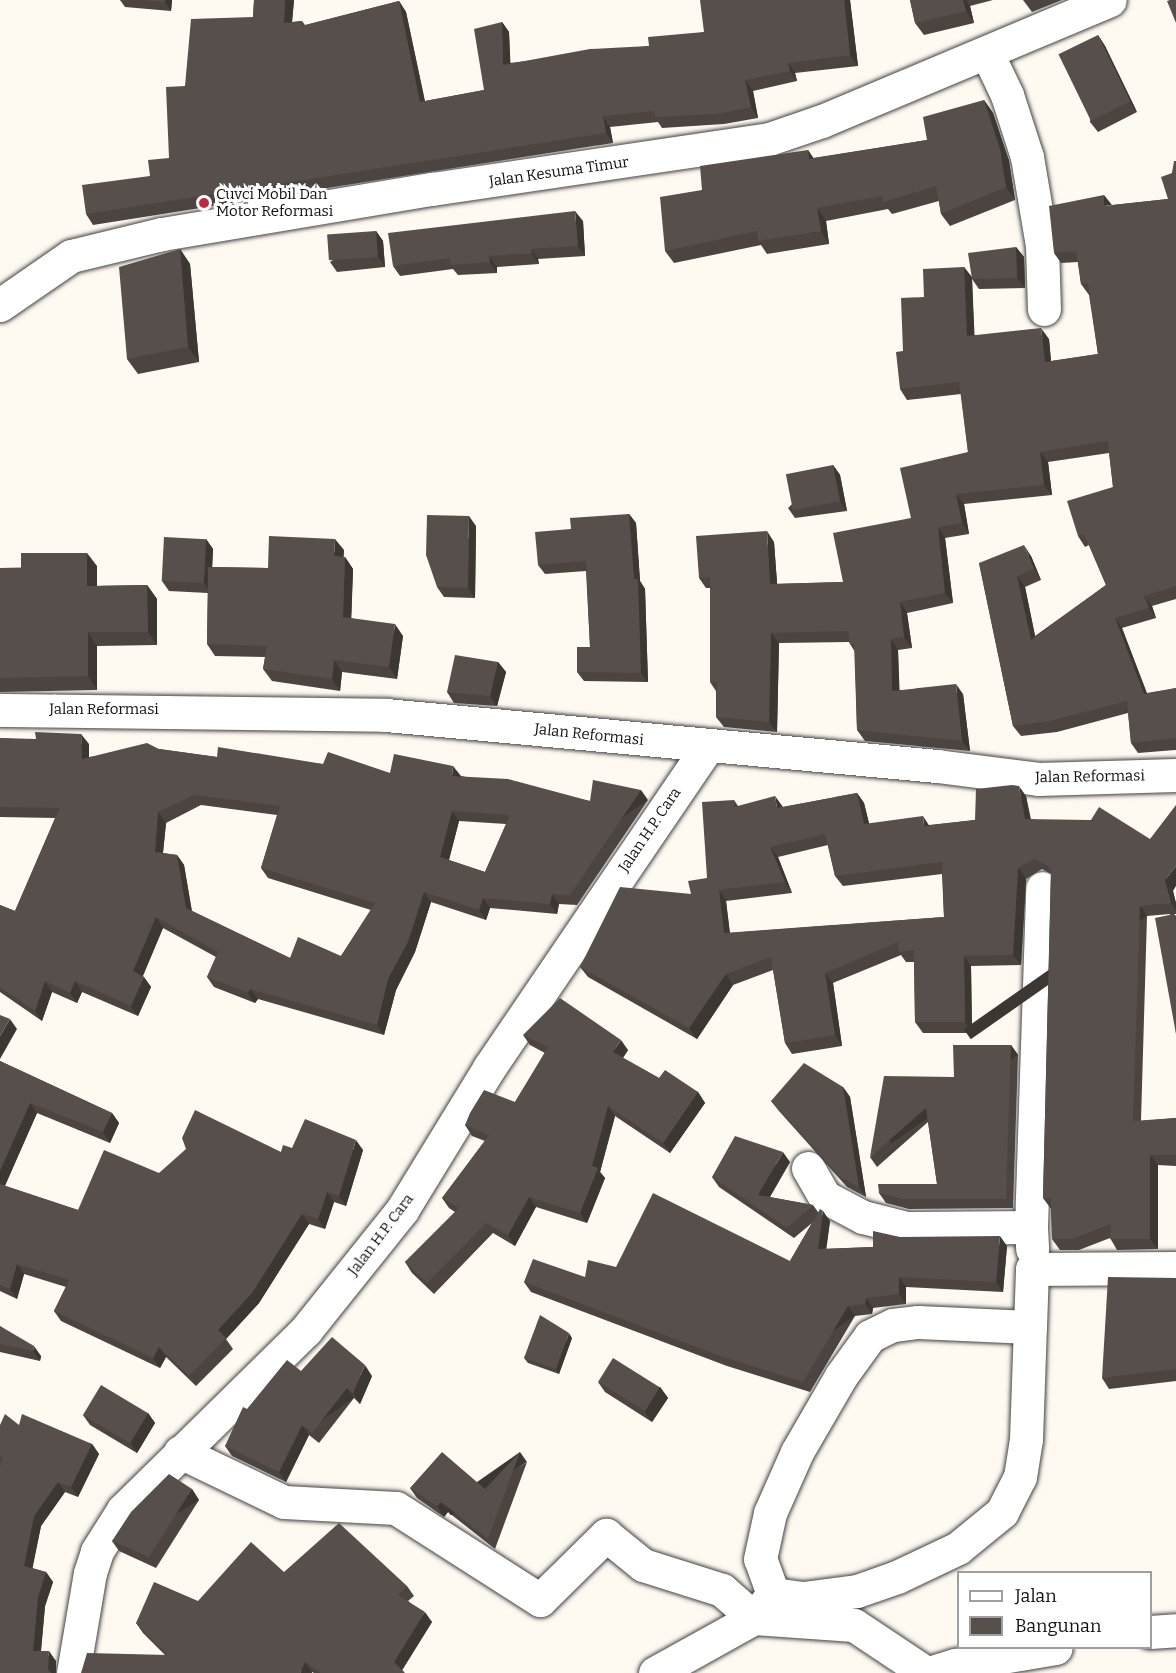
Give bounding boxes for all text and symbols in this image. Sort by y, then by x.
street label: Jalan Kesuma Timur [488,153,630,191]
place label: Cuvci Mobil Dan Motor Reformasi [216,185,333,220]
marker: Cuvci Mobil Dan Motor Reformasi [197,196,211,210]
street label: Jalan Reformasi [49,701,159,719]
street label: Jalan Reformasi [534,720,644,750]
street label: Jalan Reformasi [1035,767,1145,787]
street label: Jalan H.P. Cara [615,784,685,876]
street label: Jalan H.P. Cara [344,1191,418,1279]
legend [957,1571,1152,1649]
text: Jalan [1015,1585,1057,1607]
text: Bangunan [1015,1615,1101,1637]

